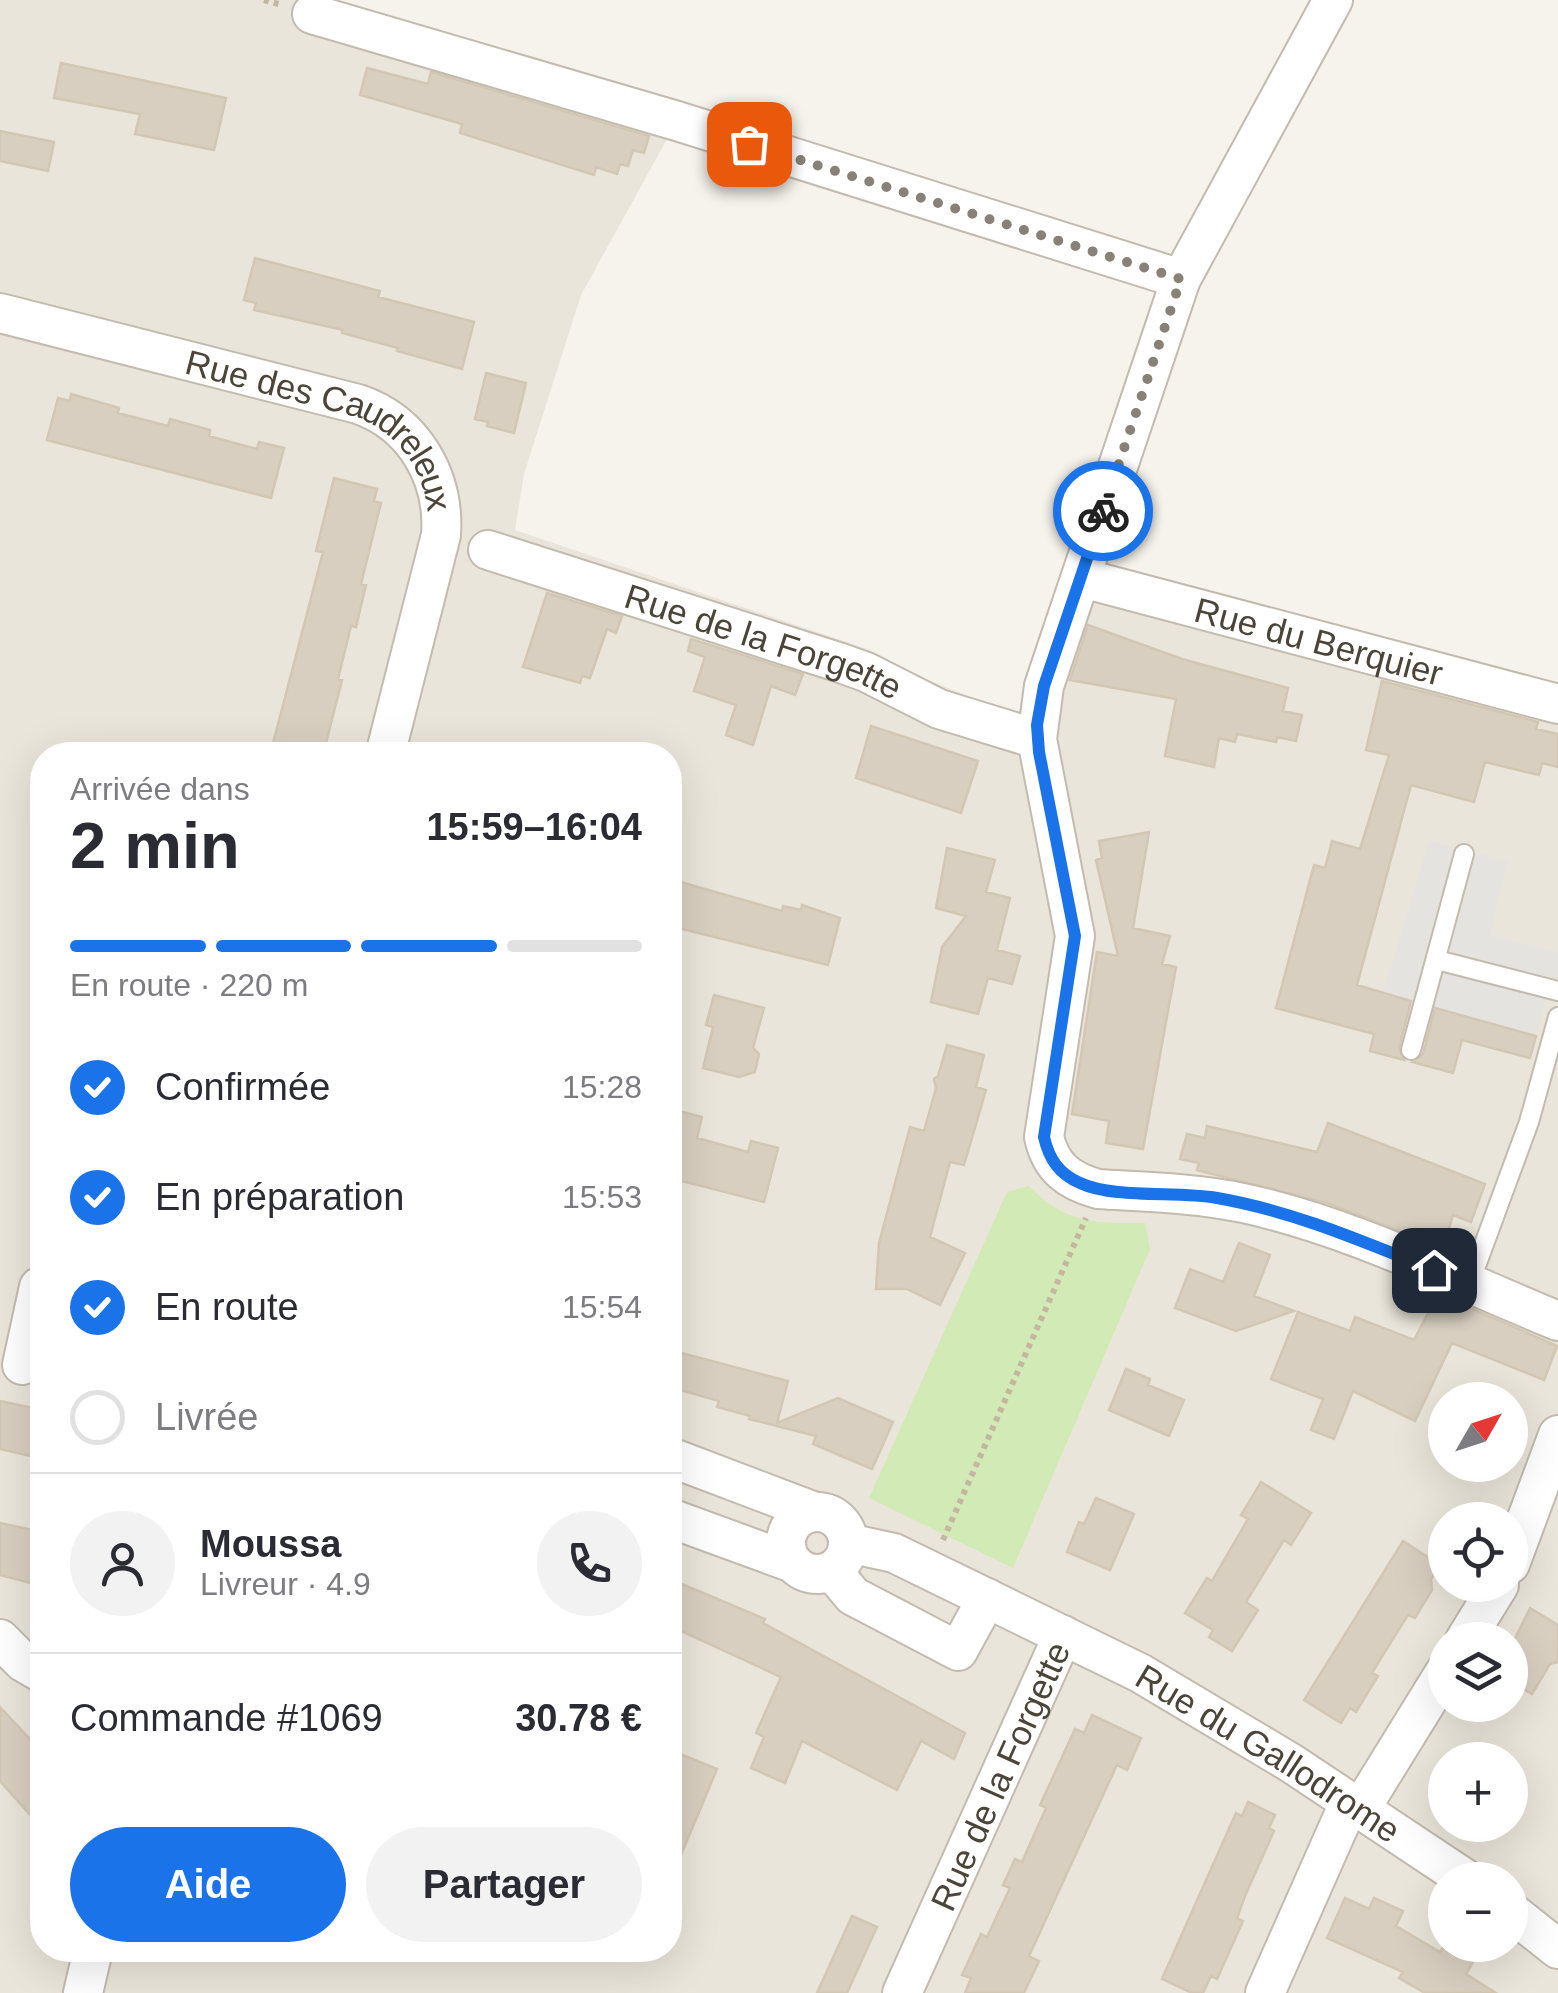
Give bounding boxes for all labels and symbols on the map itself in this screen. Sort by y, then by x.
pin [707,102,792,187]
street label: Rue des Caudreleux [182,342,460,514]
courier [1053,461,1153,561]
street label: Rue de la Forgette [620,576,909,706]
street label: Rue du Berquier [1191,589,1447,692]
pin [1392,1228,1477,1313]
north arrow [1428,1382,1528,1482]
street label: Rue de la Forgette [922,1636,1077,1916]
street label: Rue du Gallodrome [1130,1656,1408,1850]

